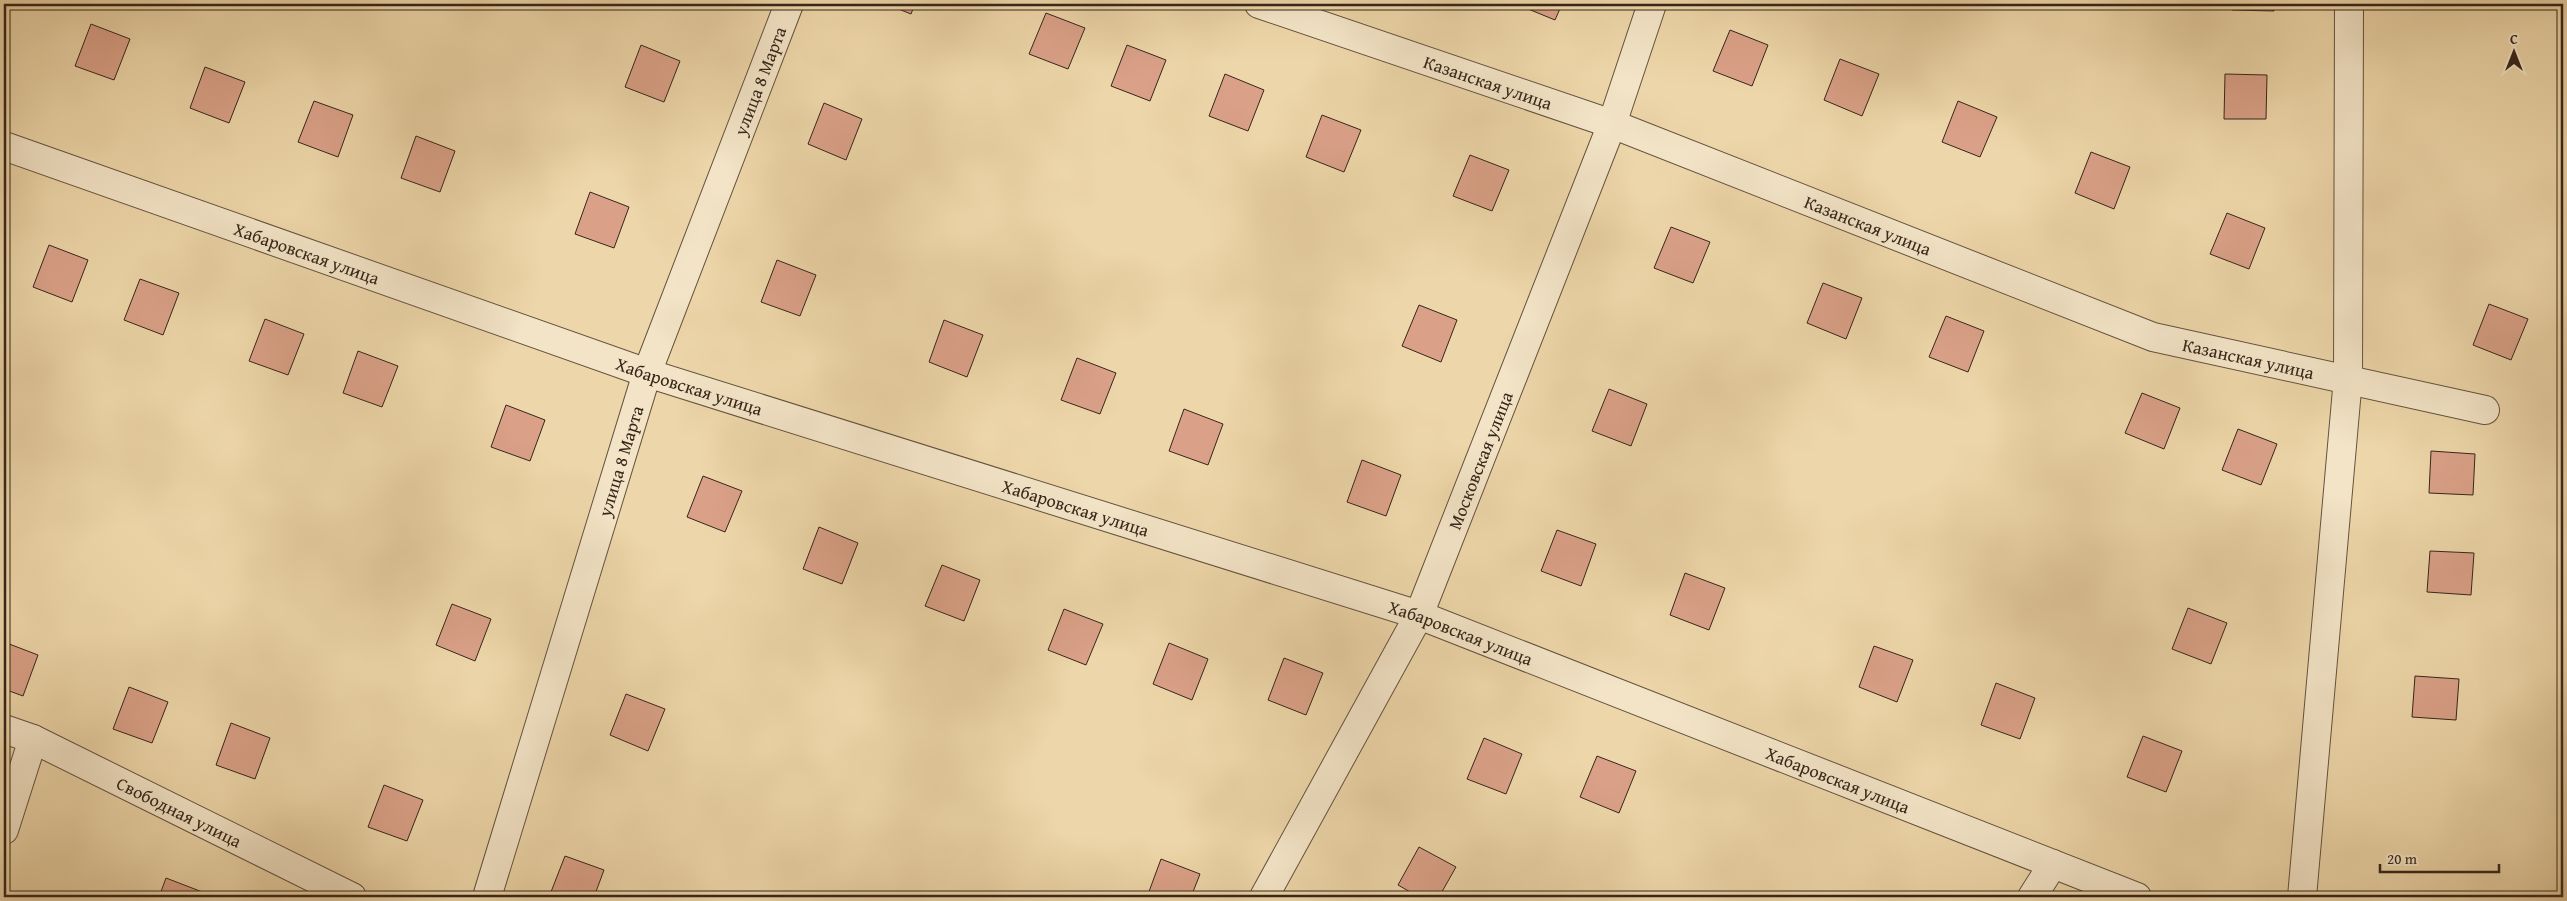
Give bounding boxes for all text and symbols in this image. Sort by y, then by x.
street label: улица 8 Марта [726,22,793,140]
north arrow [2490,28,2540,78]
text: С [2510,29,2518,49]
street label: Казанская улица [1420,48,1556,116]
street label: Казанская улица [1801,188,1936,262]
street label: Хабаровская улица [230,215,384,291]
street label: Казанская улица [2180,330,2317,386]
street label: Хабаровская улица [612,349,767,422]
street label: Московская улица [1440,387,1519,533]
street label: улица 8 Марта [590,402,650,521]
street label: Хабаровская улица [999,472,1153,543]
street label: Хабаровская улица [1385,593,1537,672]
street label: Хабаровская улица [1762,739,1914,820]
street label: Свободная улица [112,769,247,854]
scale bar [2380,841,2498,873]
text: 20 m [2387,848,2418,869]

